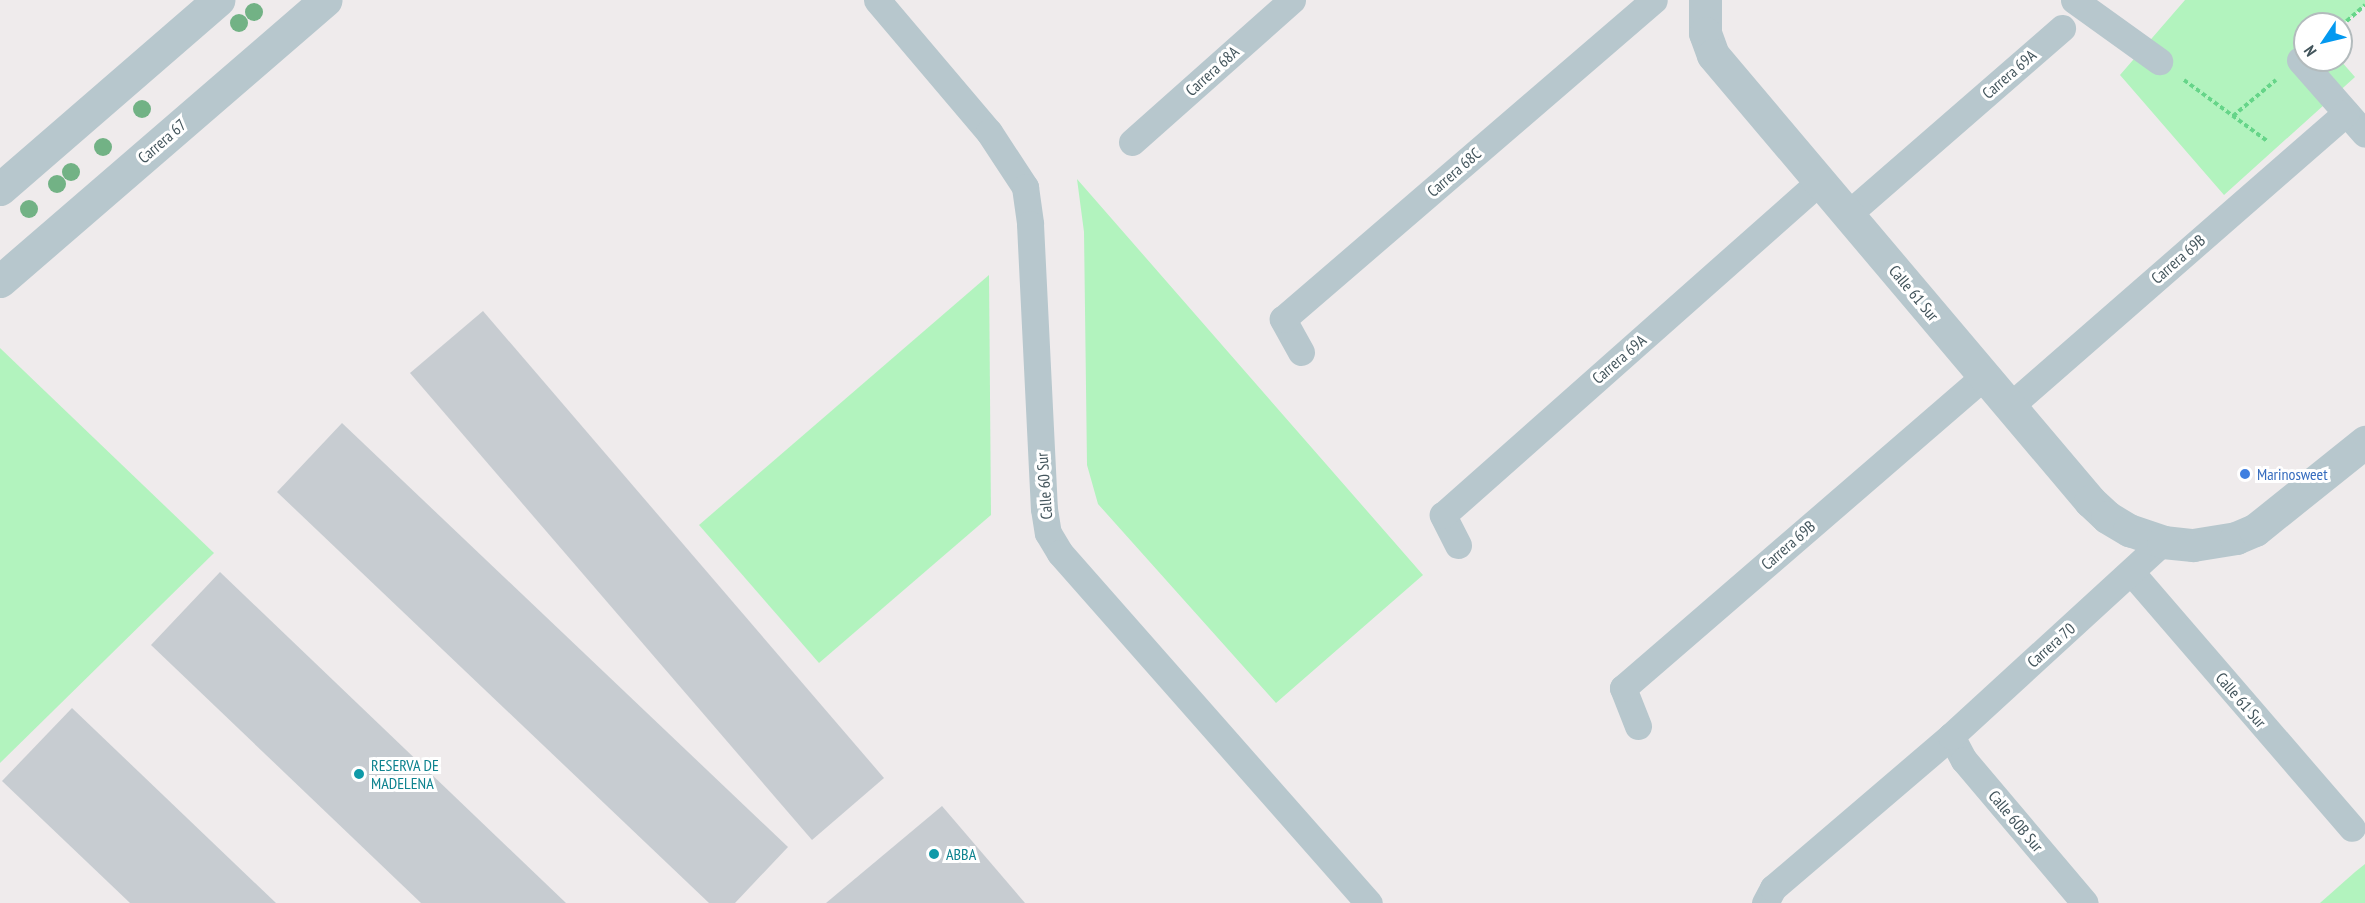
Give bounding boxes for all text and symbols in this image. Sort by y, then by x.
north arrow [2293,12,2353,72]
street label: Carrera 68A [1181,42,1243,100]
text: N [2299,42,2321,60]
street label: Carrera 69A [1978,45,2040,103]
street label: Carrera 67 [134,115,190,167]
street label: Carrera 68C [1423,143,1485,201]
street label: Carrera 69B [2147,230,2209,288]
street label: Calle 61 Sur [1885,261,1943,325]
street label: Carrera 69A [1588,330,1650,388]
street label: Calle 60 Sur [1032,452,1056,520]
place label: Marinosweet [2257,464,2328,484]
marker: Marinosweet [2238,467,2252,481]
street label: Carrera 69B [1757,516,1819,574]
street label: Carrera 70 [2023,619,2079,671]
street label: Calle 61 Sur [2212,668,2270,732]
place label: RESERVA DE MADELENA [371,755,439,793]
marker: RESERVA DE MADELENA [352,767,366,781]
street label: Calle 60B Sur [1985,786,2047,856]
place label: ABBA [946,844,976,864]
marker: ABBA [927,847,941,861]

